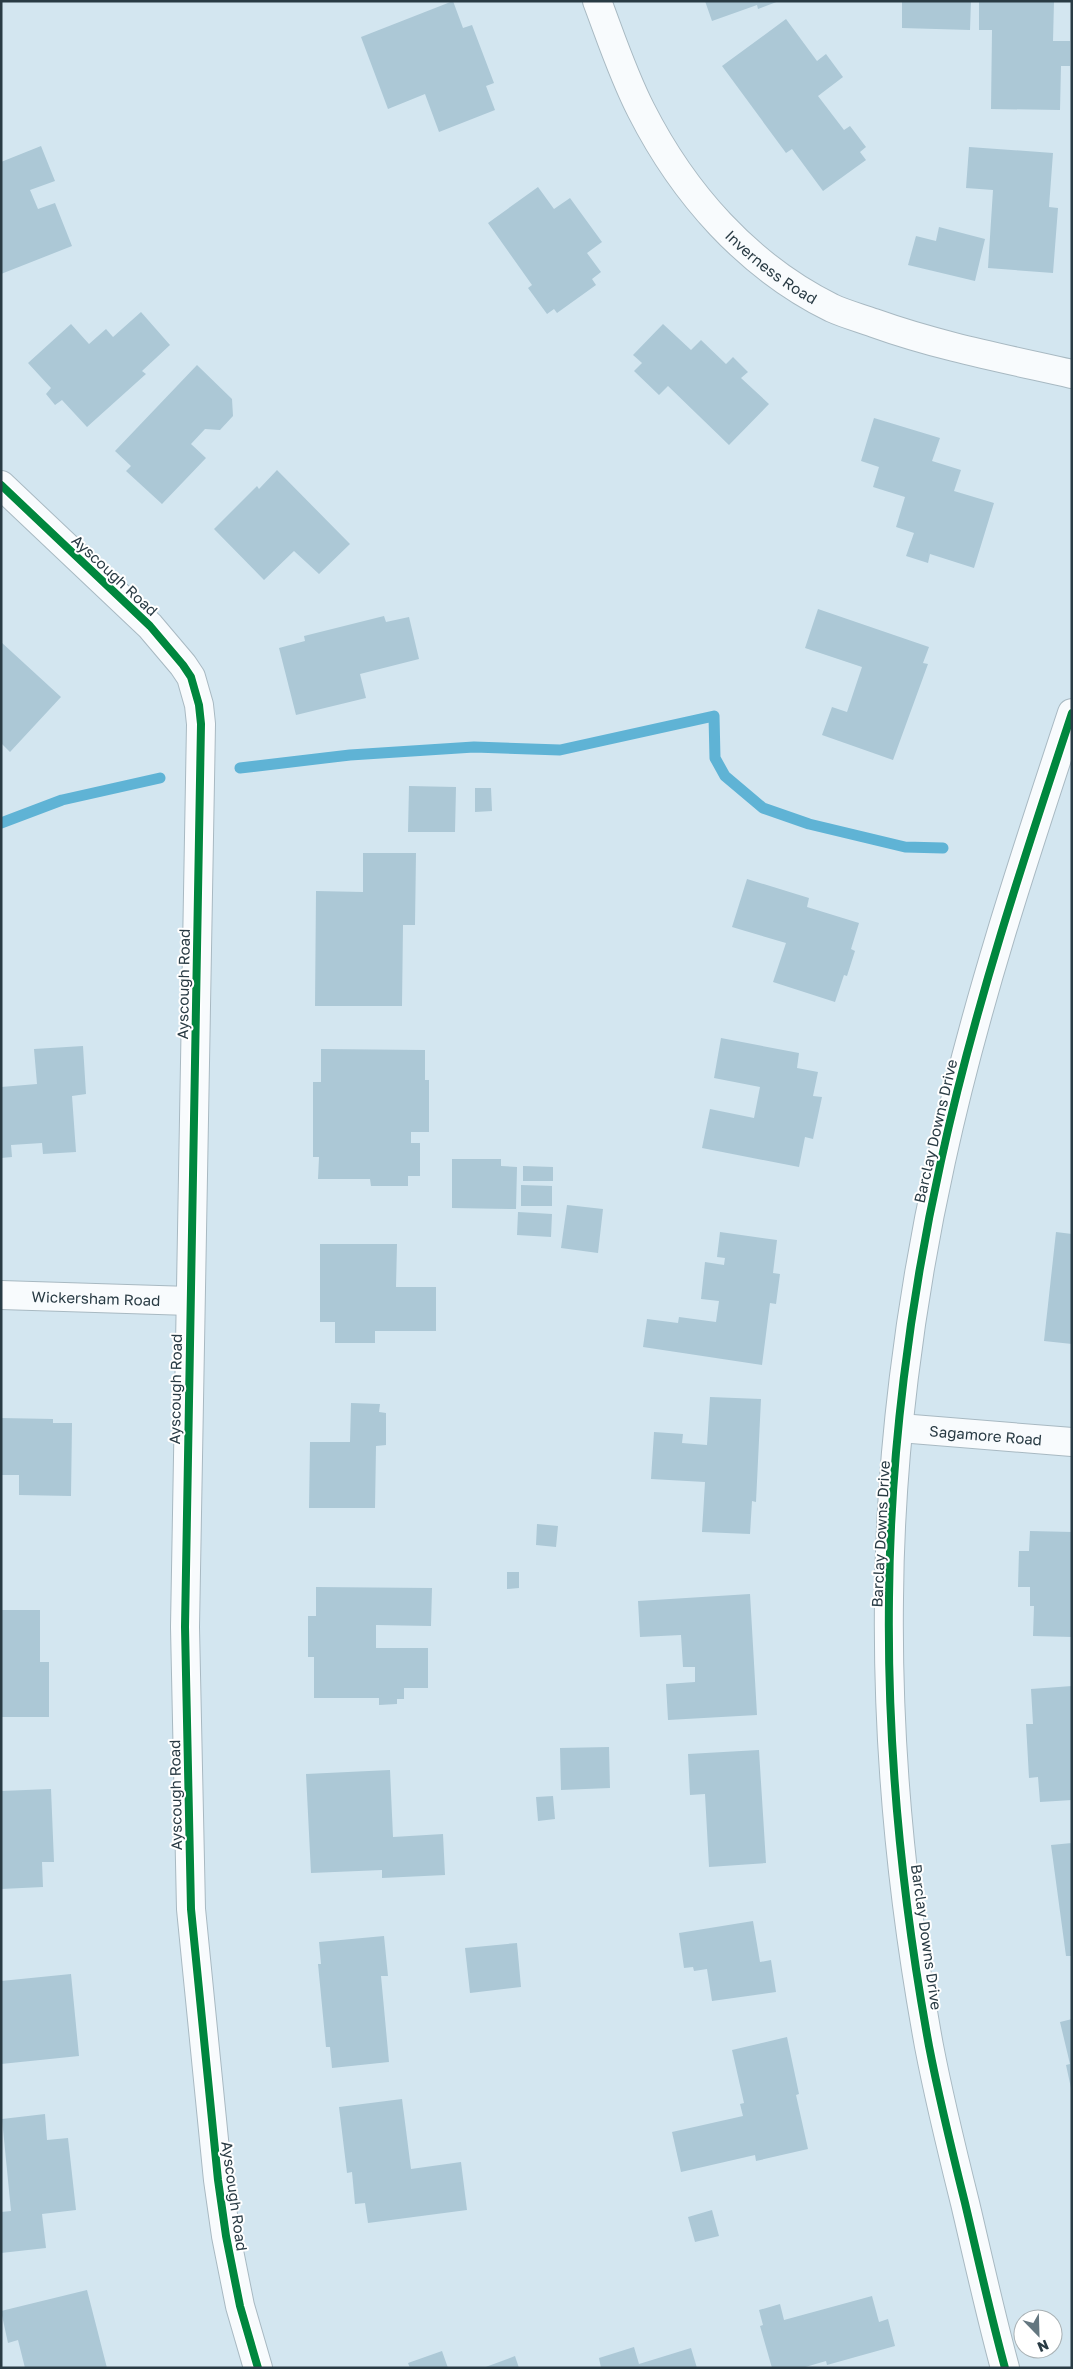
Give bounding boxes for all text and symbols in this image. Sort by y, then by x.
street label: Inverness Road [722,226,820,307]
street label: Ayscough Road [68,531,162,619]
street label: Ayscough Road [173,928,193,1040]
street label: Barclay Downs Drive [910,1057,960,1205]
street label: Wickersham Road [31,1287,161,1309]
street label: Ayscough Road [165,1333,185,1445]
street label: Sagamore Road [929,1421,1043,1449]
street label: Barclay Downs Drive [867,1460,893,1608]
street label: Ayscough Road [165,1739,185,1851]
street label: Barclay Downs Drive [908,1863,946,2011]
street label: Ayscough Road [218,2140,252,2252]
north arrow [1013,2309,1063,2359]
text: N [1035,2337,1051,2356]

